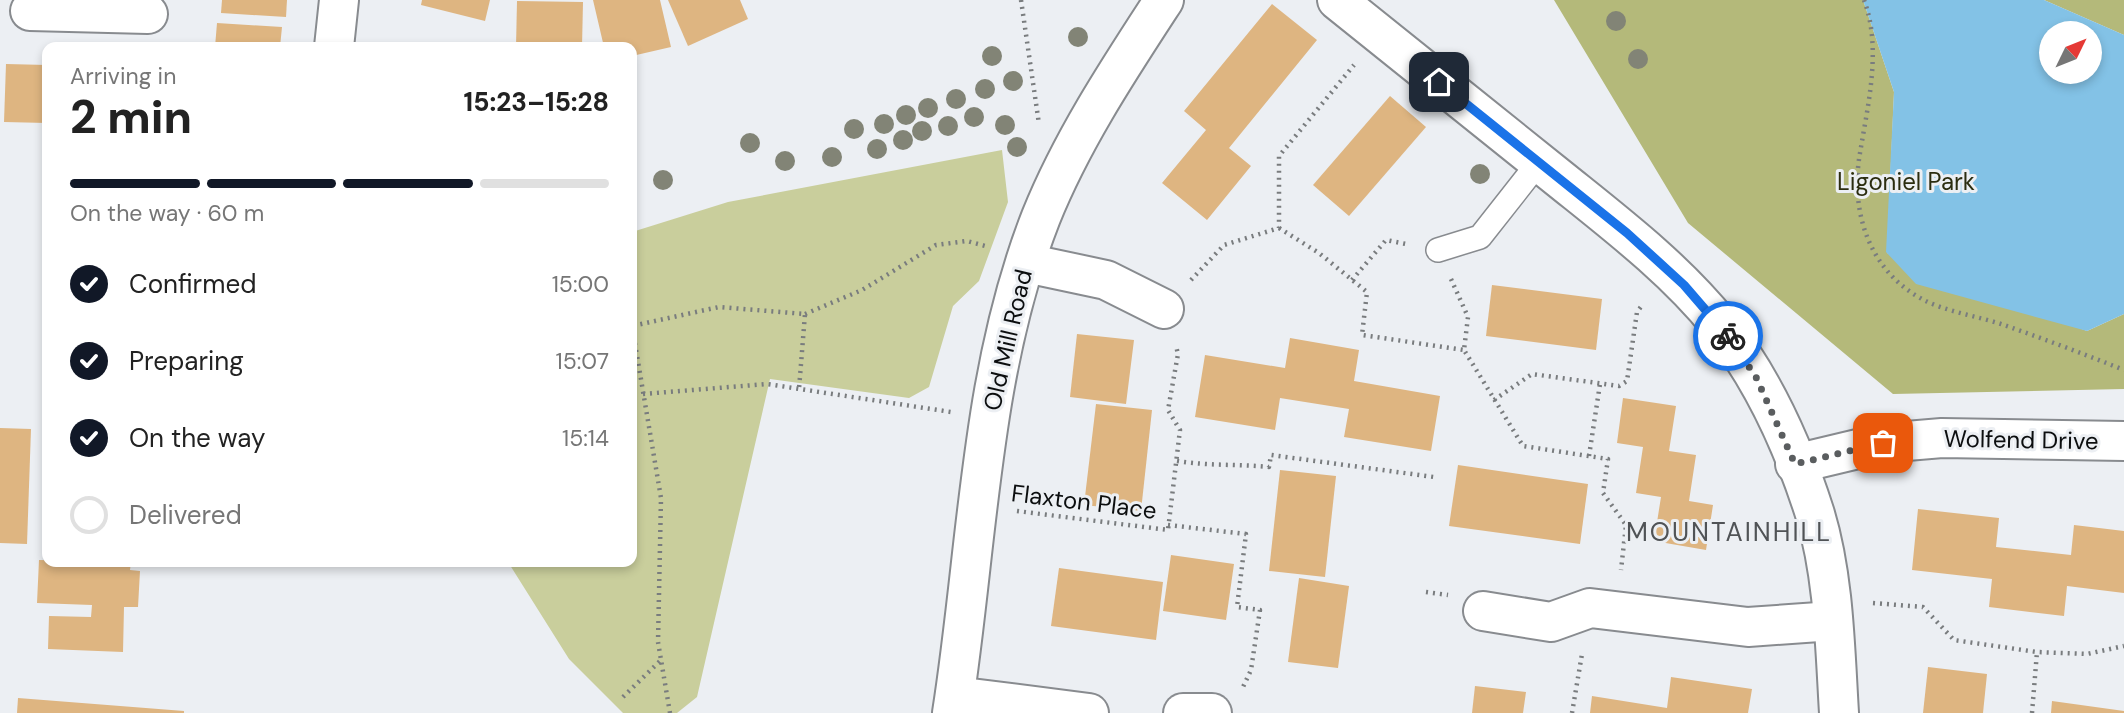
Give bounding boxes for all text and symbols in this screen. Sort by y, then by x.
north arrow [2039,21,2102,84]
map controls [2039,21,2102,84]
pin [1409,52,1469,112]
text: Arriving in [70,61,176,91]
icon: home [1420,63,1458,101]
text: 15:23–15:28 [464,85,609,119]
text: 2 min [70,87,192,147]
park label: Ligoniel Park [1837,166,1975,197]
text: On the way · 60 m [70,198,264,228]
icon: check [70,265,108,303]
street label: Old Mill Road [976,266,1039,414]
text: Confirmed [129,267,256,301]
text: 15:00 [552,269,609,299]
courier [1693,301,1763,371]
icon: bike [1709,317,1747,355]
icon: check [70,342,108,380]
text: Preparing [129,344,244,378]
text: 15:07 [555,346,609,376]
pin [1853,413,1913,473]
icon: check [70,419,108,457]
text: On the way [129,421,265,455]
text: 15:14 [562,423,609,453]
street label: Wolfend Drive [1943,423,2099,456]
icon: bag [1864,424,1902,462]
street label: Flaxton Place [1010,477,1159,526]
text: Delivered [129,498,242,532]
district label: MOUNTAINHILL [1626,515,1832,549]

